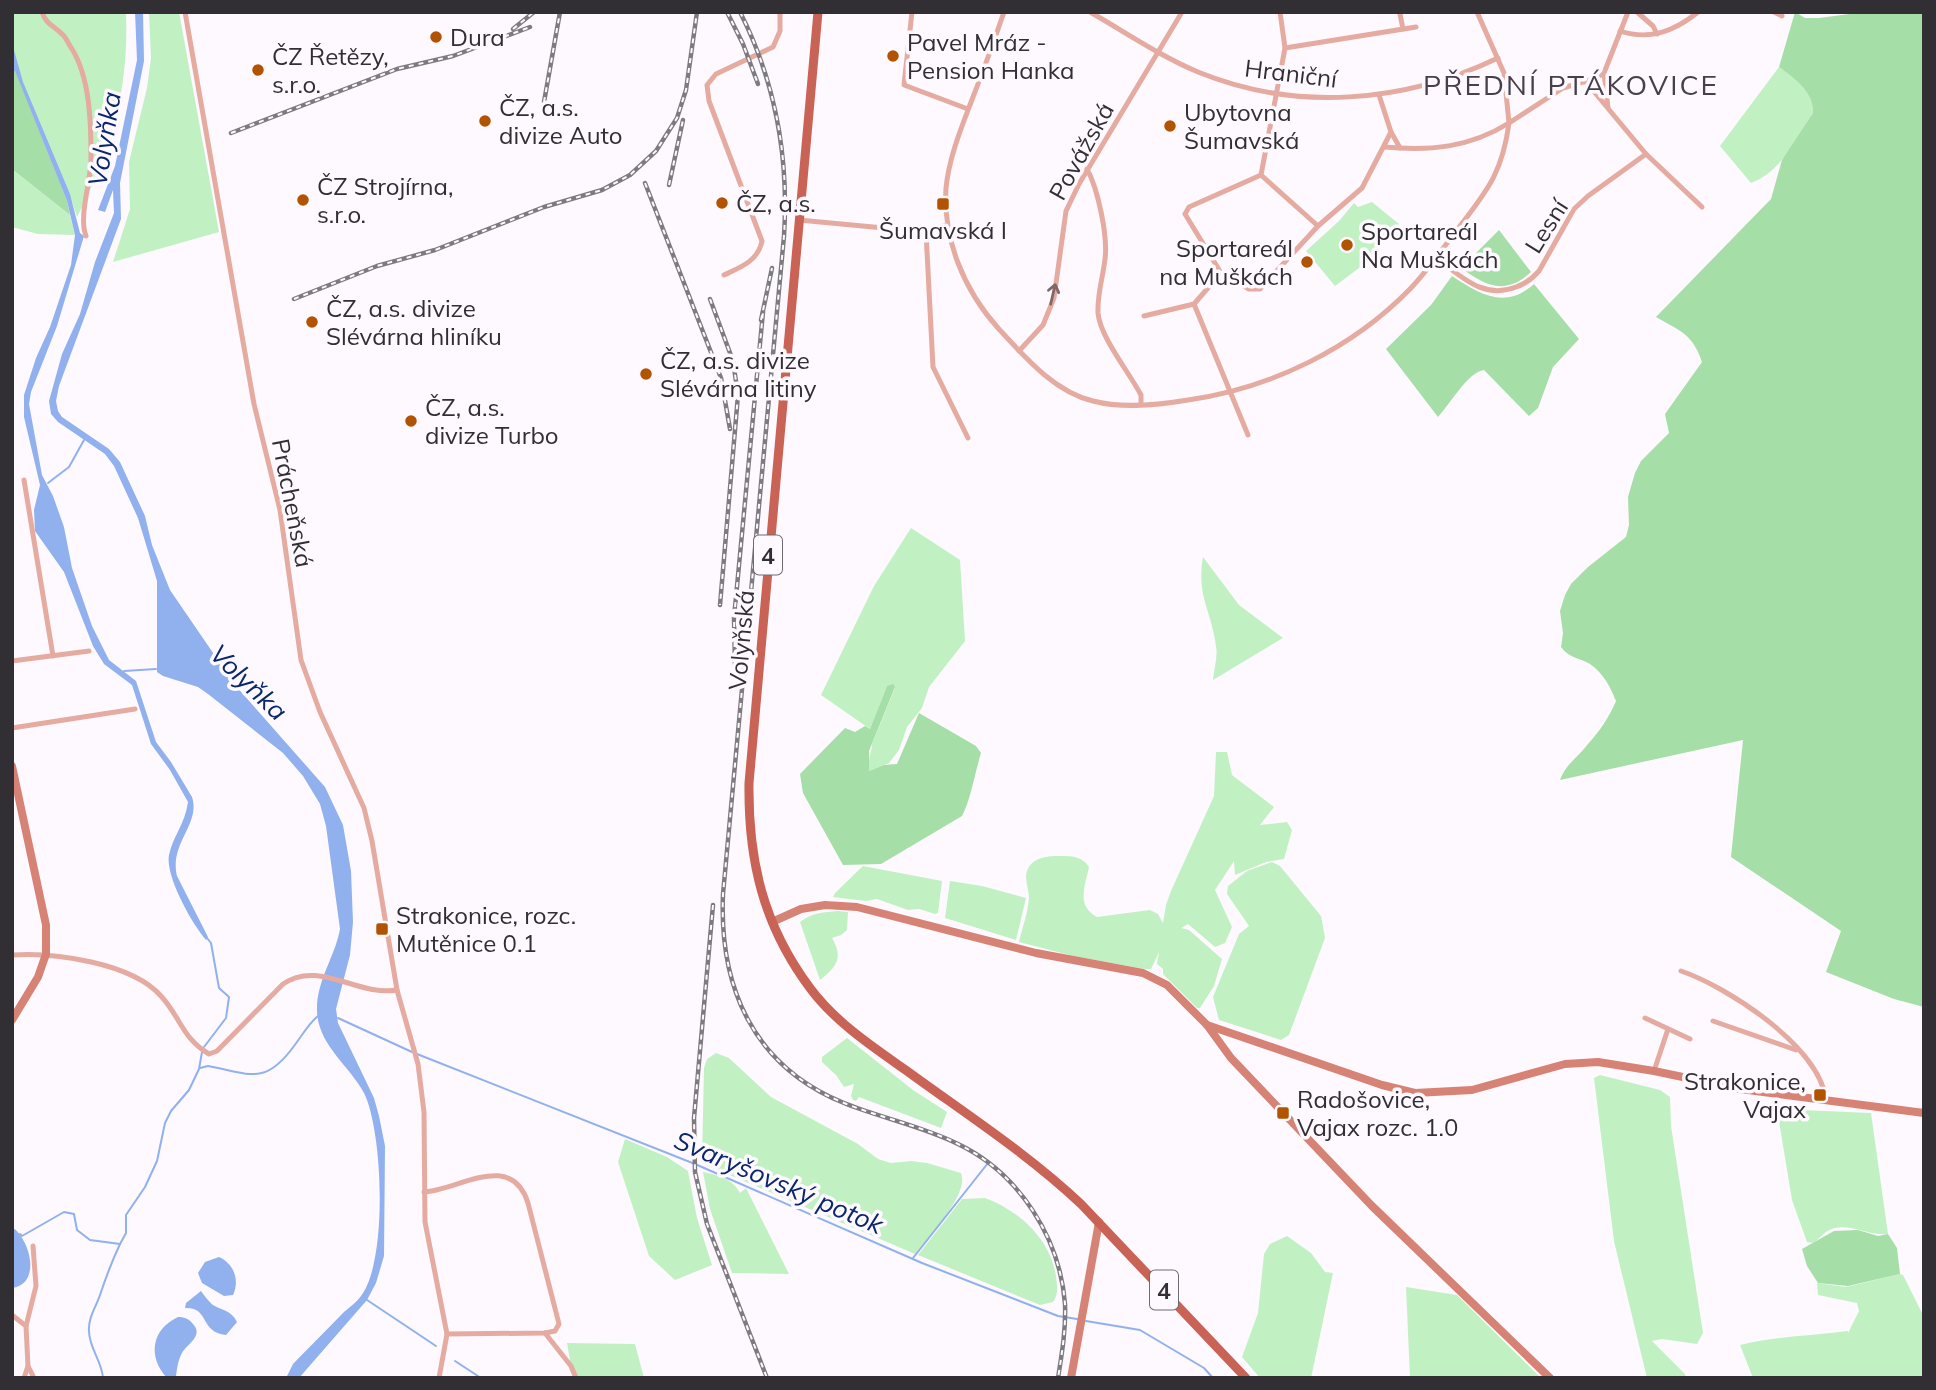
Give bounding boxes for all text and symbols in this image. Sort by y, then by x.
place label: Dura [450,22,505,52]
place label: Pavel Mráz - Pension Hanka [907,27,1074,85]
marker: Dura [428,29,444,45]
place label: ČZ Řetězy, s.r.o. [272,41,389,99]
marker: Pavel Mráz - Pension Hanka [885,48,901,64]
street label: Hraniční [1243,52,1340,94]
marker: ČZ Řetězy, s.r.o. [250,62,266,78]
district label: PŘEDNÍ PTÁKOVICE [1423,67,1719,102]
water label: Volyňka [80,89,128,189]
place label: ČZ, a.s. divize Auto [499,92,623,150]
street label: Povážská [1042,97,1120,205]
place label: Ubytovna Šumavská [1184,97,1299,155]
marker: ČZ, a.s. divize Auto [477,113,493,129]
marker: Ubytovna Šumavská [1162,118,1178,134]
place label: ČZ Strojírna, s.r.o. [317,171,453,229]
place label: ČZ, a.s. [736,188,816,218]
marker: ČZ Strojírna, s.r.o. [295,192,311,208]
street label: Lesní [1518,192,1575,258]
marker: ČZ, a.s. [714,195,730,211]
marker: Šumavská I [935,196,951,212]
place label: Šumavská I [879,215,1007,245]
place label: Sportareál Na Muškách [1361,216,1499,274]
place label: Sportareál na Muškách [1159,233,1293,291]
marker: Sportareál Na Muškách [1339,237,1355,253]
marker: Sportareál na Muškách [1299,254,1315,270]
one-way arrow [1047,283,1061,306]
place label: ČZ, a.s. divize Slévárna hliníku [326,293,502,351]
marker: ČZ, a.s. divize Slévárna hliníku [304,314,320,330]
place label: ČZ, a.s. divize Slévárna litiny [660,345,817,403]
marker: ČZ, a.s. divize Slévárna litiny [638,366,654,382]
place label: ČZ, a.s. divize Turbo [425,392,559,450]
marker: ČZ, a.s. divize Turbo [403,413,419,429]
street label: Prácheňská [266,436,320,570]
road number: 4 [754,536,782,575]
street label: Volyňská [722,589,760,691]
water label: Volyňka [203,637,295,727]
place label: Strakonice, rozc. Mutěnice 0.1 [396,900,576,958]
marker: Strakonice, rozc. Mutěnice 0.1 [374,921,390,937]
place label: Strakonice, Vajax [1684,1066,1806,1124]
place label: Radošovice, Vajax rozc. 1.0 [1297,1084,1458,1142]
marker: Strakonice, Vajax [1812,1087,1828,1103]
marker: Radošovice, Vajax rozc. 1.0 [1275,1105,1291,1121]
water label: Svaryšovský potok [669,1123,889,1241]
road number: 4 [1150,1270,1178,1310]

